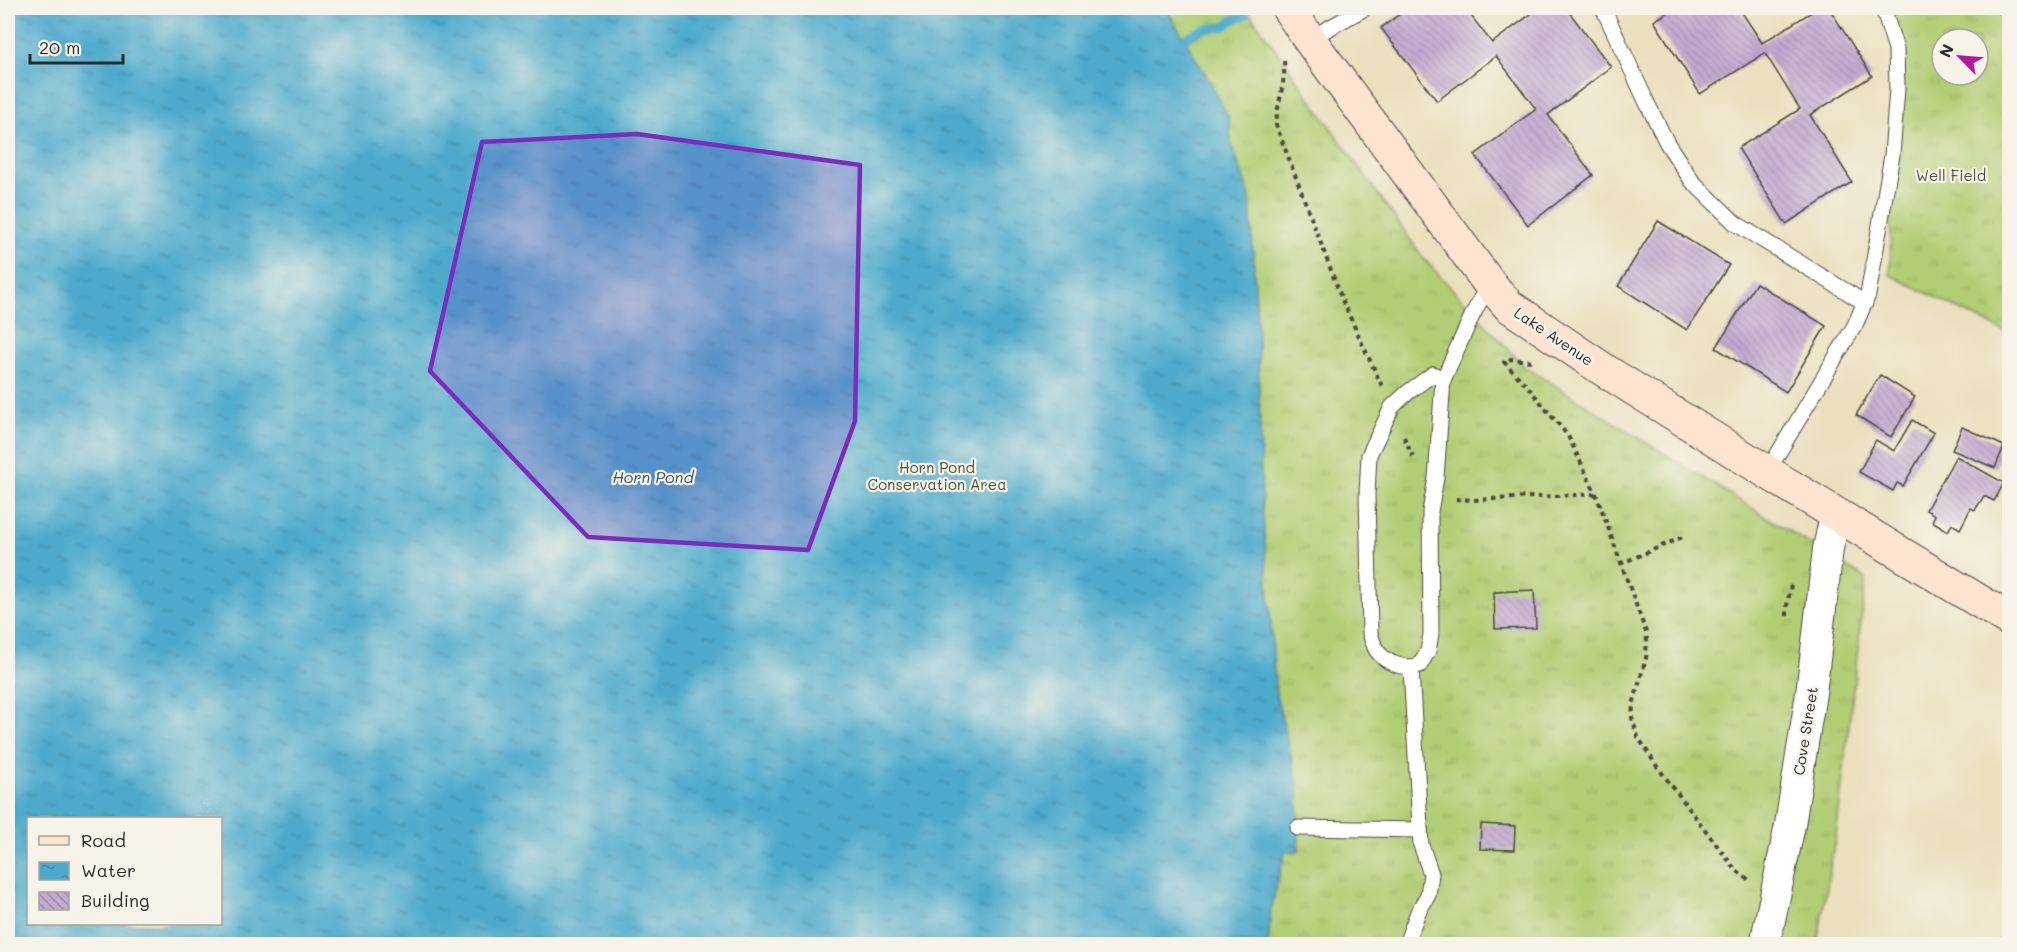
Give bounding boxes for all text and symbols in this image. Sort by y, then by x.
scale bar [30,27,123,65]
north arrow [1930,27,1990,87]
text: 20 m [39,35,80,59]
text: N [1934,41,1958,60]
park label: Well Field [1916,165,1986,185]
street label: Lake Avenue [1511,302,1597,370]
park label: Horn Pond Conservation Area [867,457,1007,494]
water label: Horn Pond [612,466,694,487]
street label: Cove Street [1788,685,1822,777]
legend [27,817,222,925]
text: Road [81,828,126,852]
text: Water [81,858,136,882]
text: Building [81,888,149,912]

